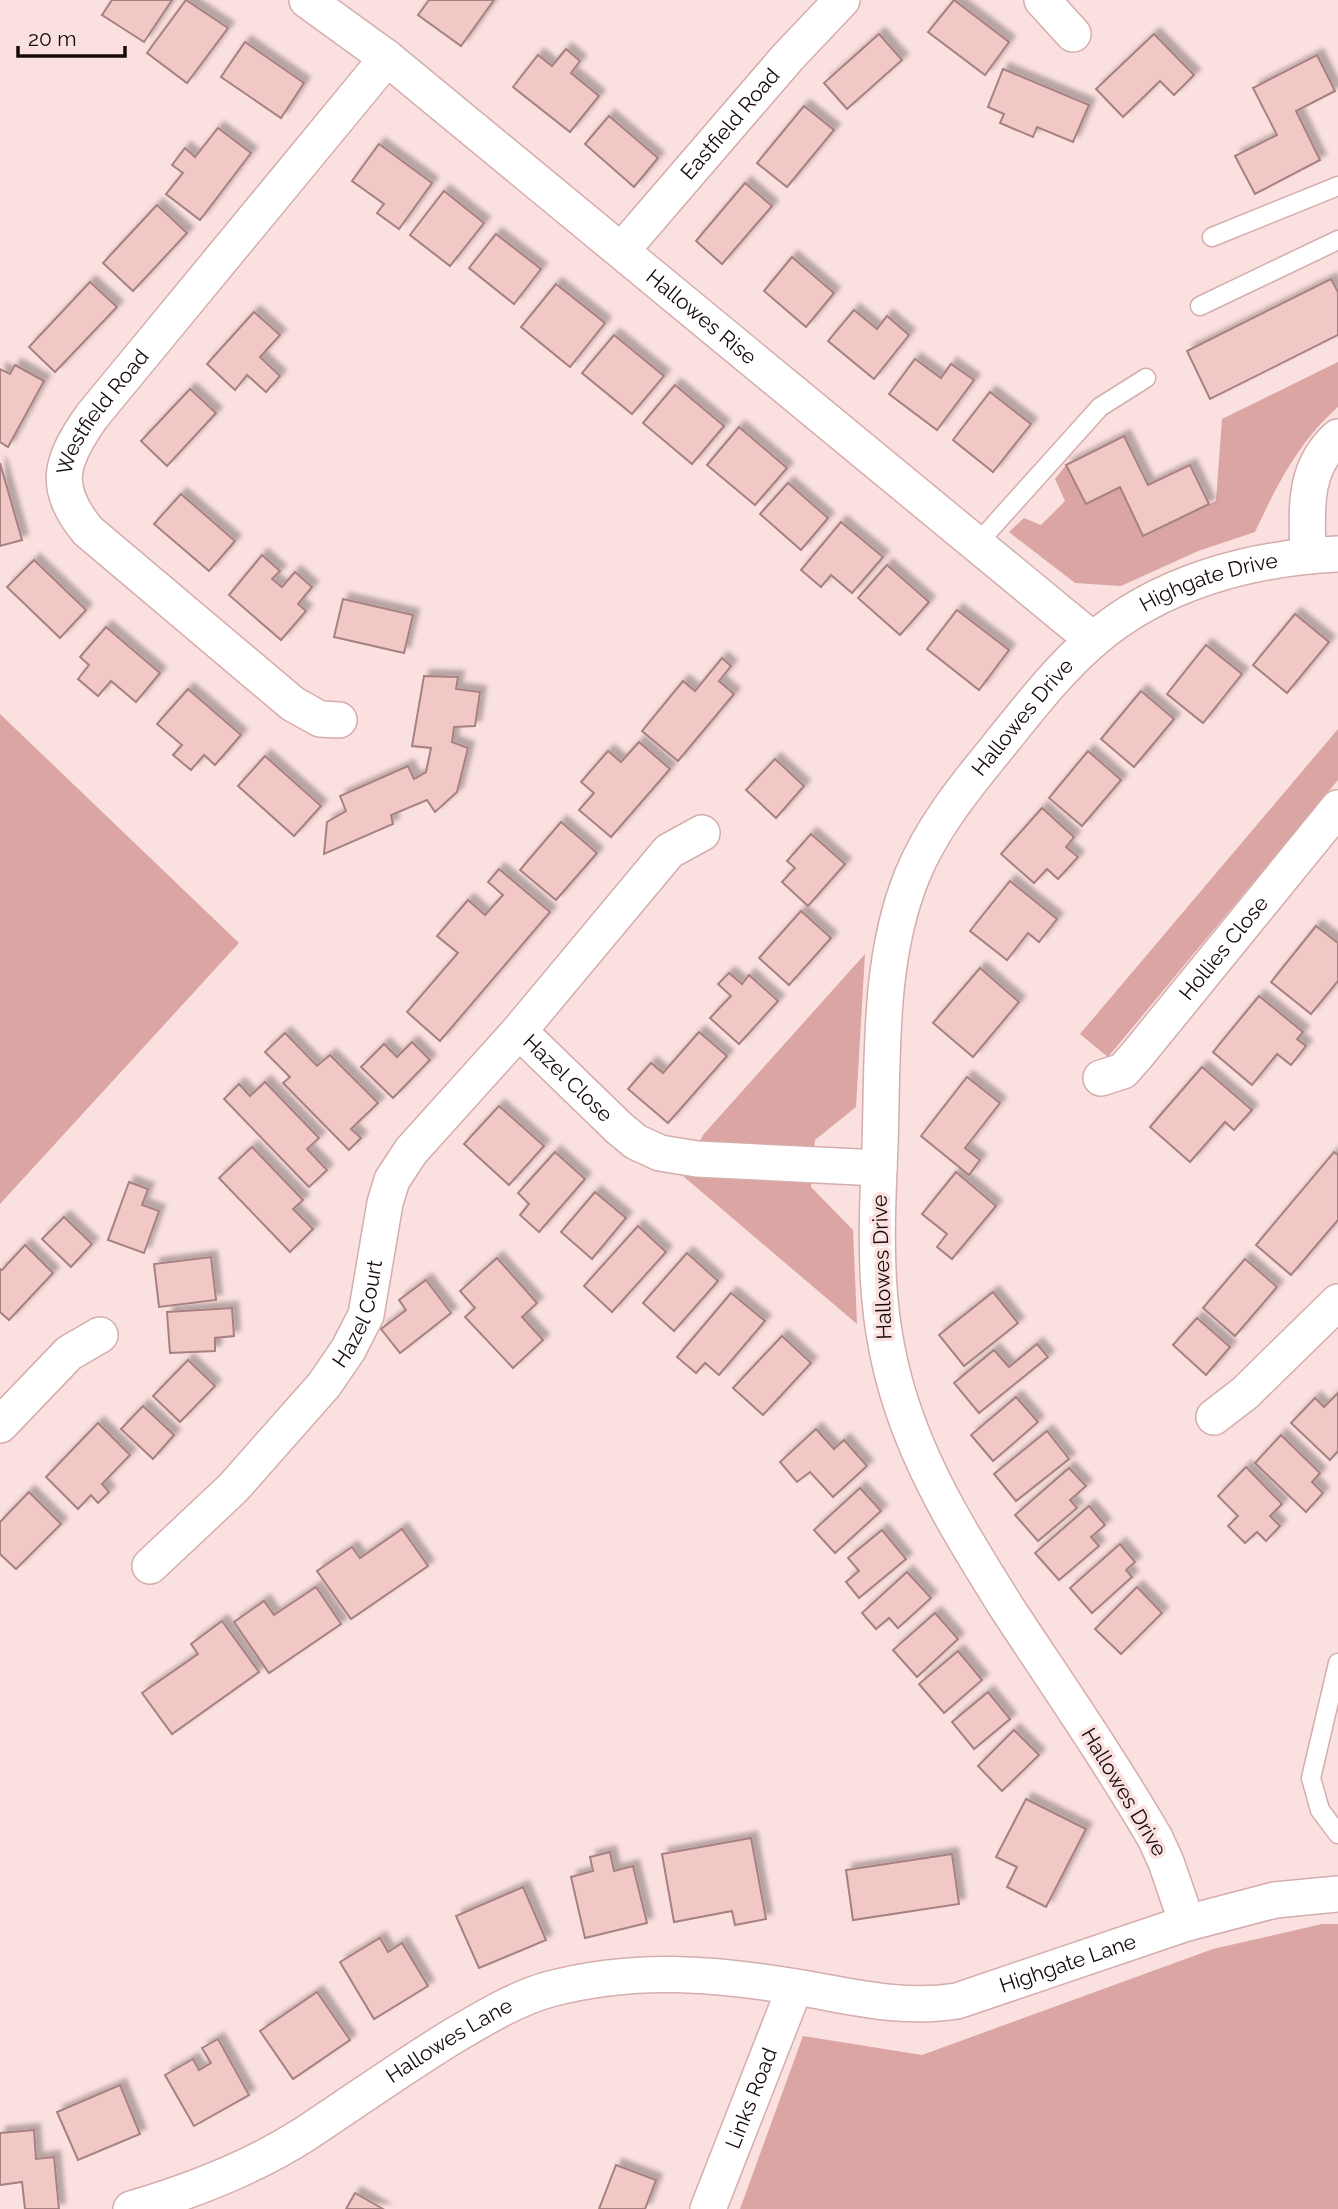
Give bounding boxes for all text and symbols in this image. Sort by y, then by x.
scale bar [18,14,124,58]
text: 20 m [28,26,76,51]
street label: Eastfield Road [675,63,785,185]
street label: Hallowes Rise [641,264,762,369]
street label: Westfield Road [51,344,154,477]
street label: Highgate Drive [1135,547,1279,617]
street label: Hallowes Drive [966,653,1078,781]
street label: Hollies Close [1174,891,1273,1005]
street label: Hazel Close [518,1029,618,1127]
street label: Hallowes Drive [866,1194,897,1340]
street label: Hazel Court [327,1258,387,1372]
street label: Hallowes Drive [1076,1723,1172,1860]
street label: Highgate Lane [996,1928,1139,1998]
street label: Hallowes Lane [381,1992,516,2088]
street label: Links Road [720,2044,782,2152]

